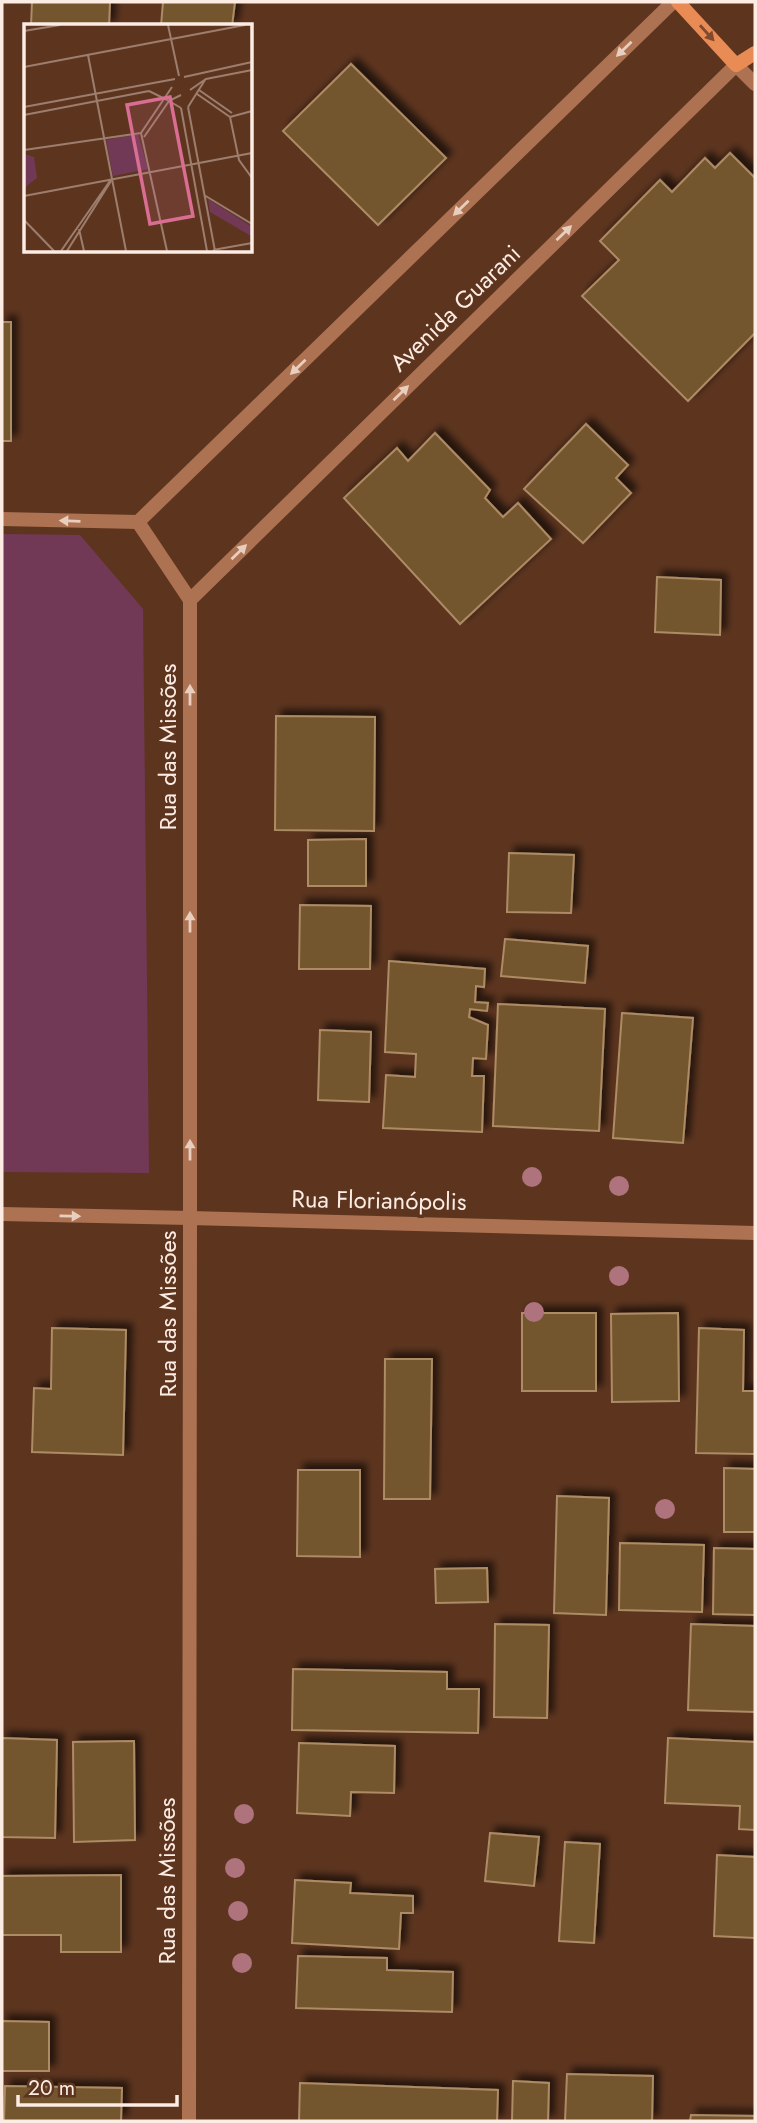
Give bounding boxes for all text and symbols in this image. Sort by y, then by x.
inset map [24,24,252,252]
one-way arrow [698,24,714,41]
one-way arrow [615,41,632,58]
one-way arrow [452,200,469,217]
one-way arrow [555,225,572,242]
street label: Avenida Guarani [382,236,528,380]
one-way arrow [290,358,307,374]
one-way arrow [392,385,409,401]
one-way arrow [59,515,81,526]
one-way arrow [230,545,247,561]
street label: Rua das Missões [150,663,185,831]
one-way arrow [184,683,196,705]
one-way arrow [184,911,196,933]
one-way arrow [184,1138,196,1160]
street label: Rua Florianópolis [291,1181,467,1219]
one-way arrow [59,1210,81,1221]
street label: Rua das Missões [150,1230,185,1398]
street label: Rua das Missões [149,1797,184,1965]
scale bar [18,2064,177,2108]
text: 20 m [28,2073,75,2103]

